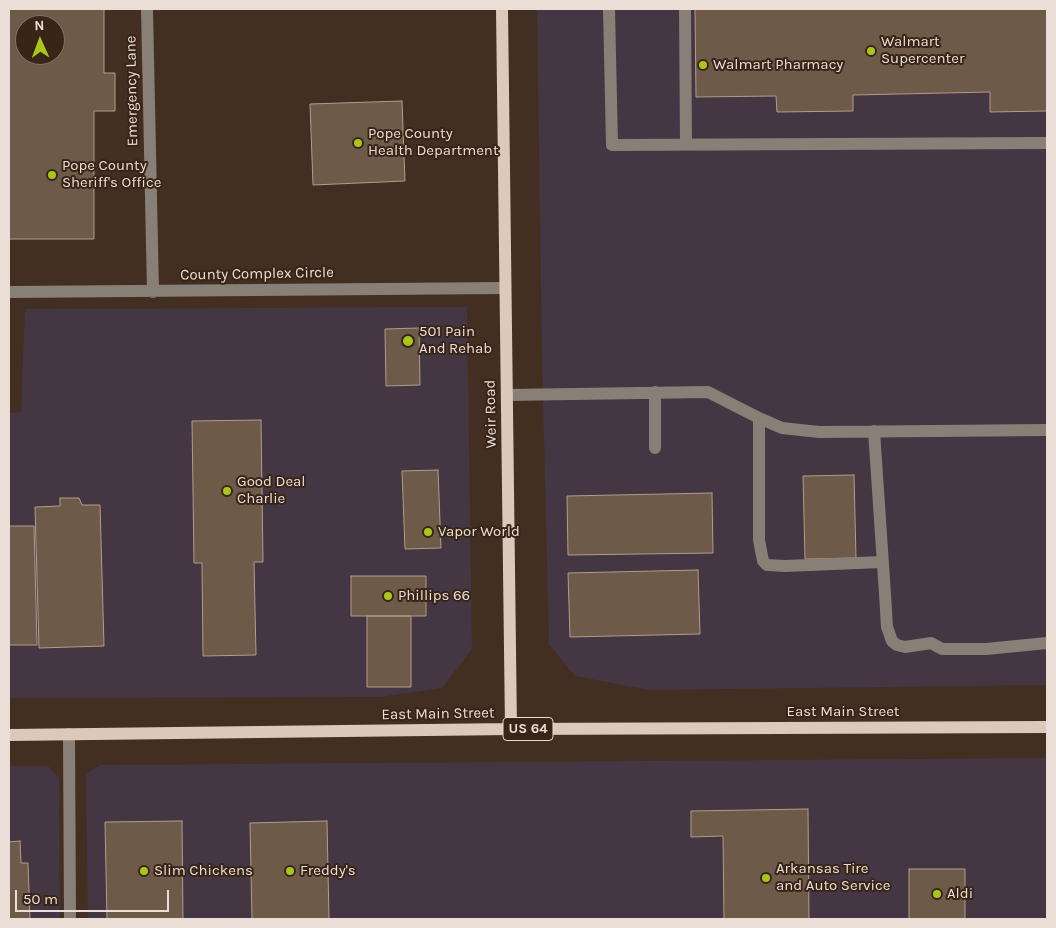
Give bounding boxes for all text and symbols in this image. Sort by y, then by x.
north arrow [15,15,65,65]
text: N [34,17,45,34]
place label: Walmart Supercenter [881,33,964,68]
street label: Emergency Lane [122,35,142,147]
marker: Walmart Supercenter [865,45,877,57]
place label: Walmart Pharmacy [713,56,843,74]
marker: Walmart Pharmacy [697,59,709,71]
place label: Pope County Health Department [368,125,499,160]
marker: Pope County Health Department [352,137,364,149]
place label: Pope County Sheriff's Office [62,157,161,192]
marker: Pope County Sheriff's Office [46,169,58,181]
street label: County Complex Circle [180,264,334,284]
place label: 501 Pain And Rehab [419,323,492,358]
marker: 501 Pain And Rehab [401,334,415,348]
street label: Weir Road [481,380,501,448]
place label: Good Deal Charlie [237,473,306,508]
marker: Good Deal Charlie [221,485,233,497]
place label: Vapor World [438,523,520,541]
marker: Vapor World [422,526,434,538]
place label: Phillips 66 [398,587,470,605]
marker: Phillips 66 [382,590,394,602]
street label: East Main Street [787,703,899,721]
street label: East Main Street [381,704,495,724]
road number: US 64 [503,718,553,741]
place label: Arkansas Tire and Auto Service [776,860,891,895]
place label: Slim Chickens [154,862,253,880]
place label: Freddy's [300,862,356,880]
marker: Slim Chickens [138,865,150,877]
marker: Freddy's [284,865,296,877]
marker: Arkansas Tire and Auto Service [760,872,772,884]
scale bar [18,880,171,912]
place label: Aldi [947,885,973,903]
marker: Aldi [931,888,943,900]
text: 50 m [23,890,58,908]

